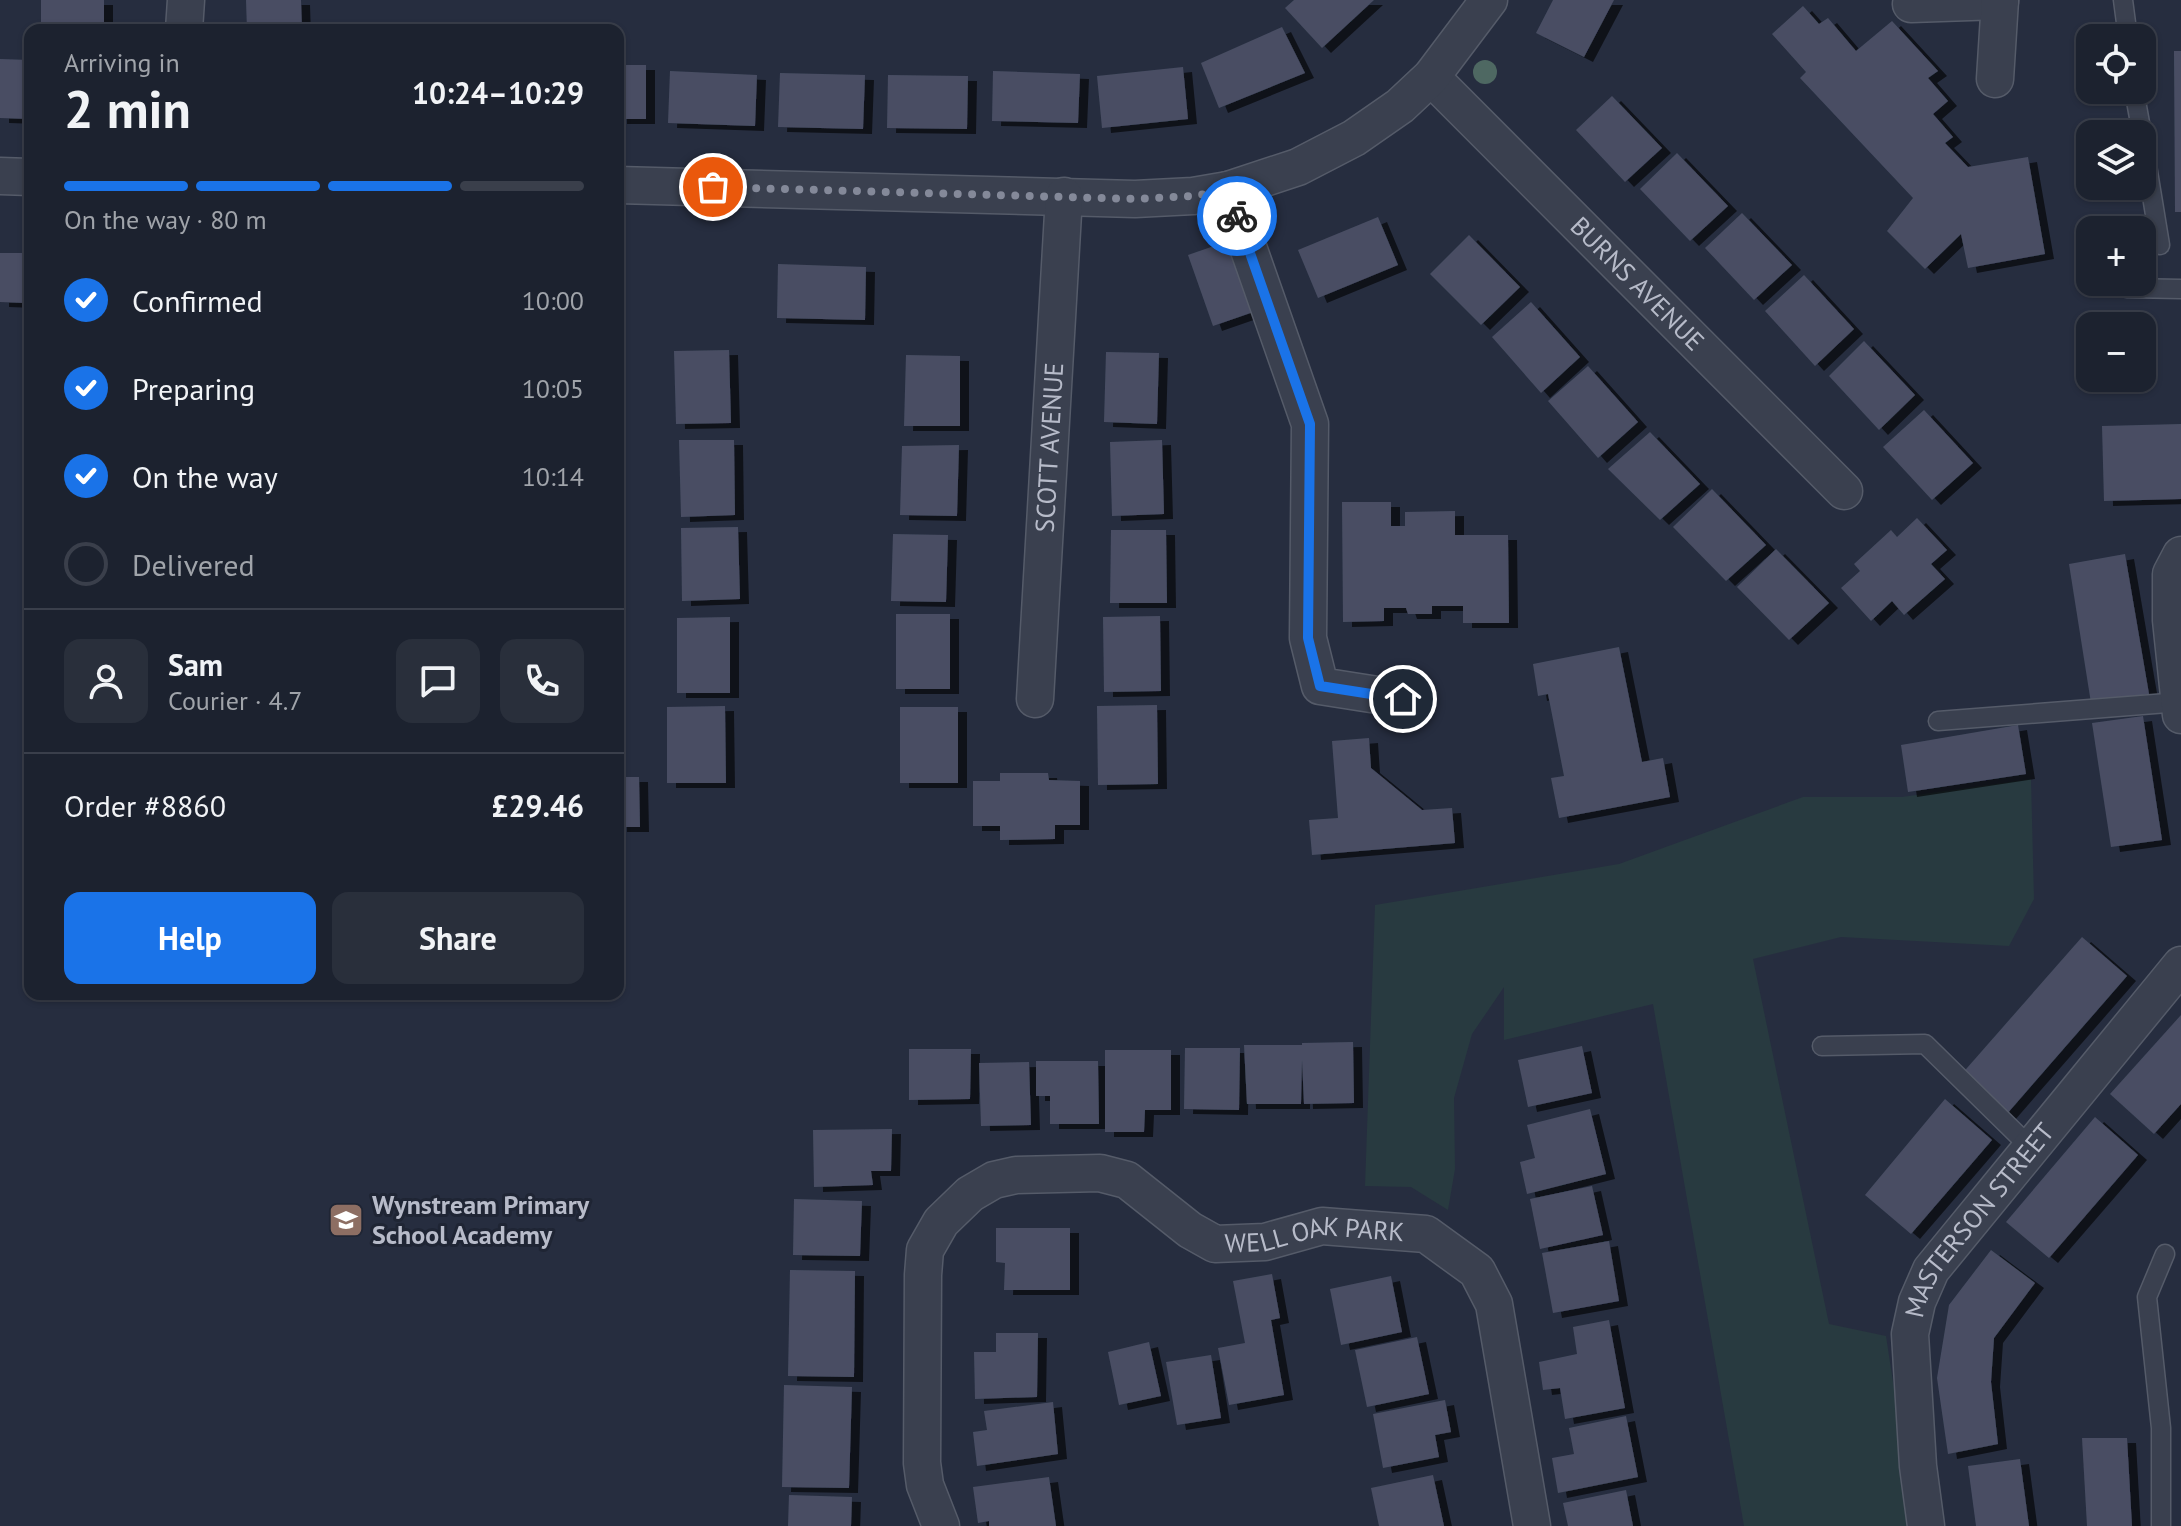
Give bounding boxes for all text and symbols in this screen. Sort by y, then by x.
map controls [2076,24,2156,392]
button: locate [2076,24,2156,104]
text: Arriving in [64,46,180,79]
text: 10:24–10:29 [412,73,584,112]
text: 2 min [64,75,191,142]
button: layers [2076,120,2156,200]
pin [679,153,747,221]
icon: bag [691,165,735,209]
courier [1197,176,1277,256]
icon: bike [1215,194,1259,238]
text: On the way · 80 m [64,203,267,236]
street label: BURNS AVENUE [1564,209,1711,357]
button: + [2076,216,2156,296]
icon: check [64,278,108,322]
text: Confirmed [132,281,263,320]
text: 10:00 [522,284,584,317]
button: − [2076,312,2156,392]
street label: SCOTT AVENUE [1028,362,1070,533]
icon: check [64,366,108,410]
text: Preparing [132,369,255,408]
text: 10:05 [522,372,584,405]
icon: check [64,454,108,498]
text: On the way [132,457,278,496]
text: 10:14 [522,460,584,493]
text: Delivered [132,545,255,584]
button: person [64,639,148,723]
button: chat [396,639,480,723]
button: phone [500,639,584,723]
text: Sam [168,645,223,684]
pin [1369,665,1437,733]
icon: home [1381,677,1425,721]
text: Courier · 4.7 [168,684,302,717]
text: Order #8860 [64,786,226,825]
text: £29.46 [492,786,584,825]
button: Help [64,892,316,984]
button: Share [332,892,584,984]
street label: MASTERSON STREET [1897,1116,2061,1320]
place label: Wynstream Primary School Academy [372,1188,590,1251]
school or university icon: Wynstream Primary School Academy [327,1201,365,1239]
street label: WELL OAK PARK [1224,1209,1406,1260]

